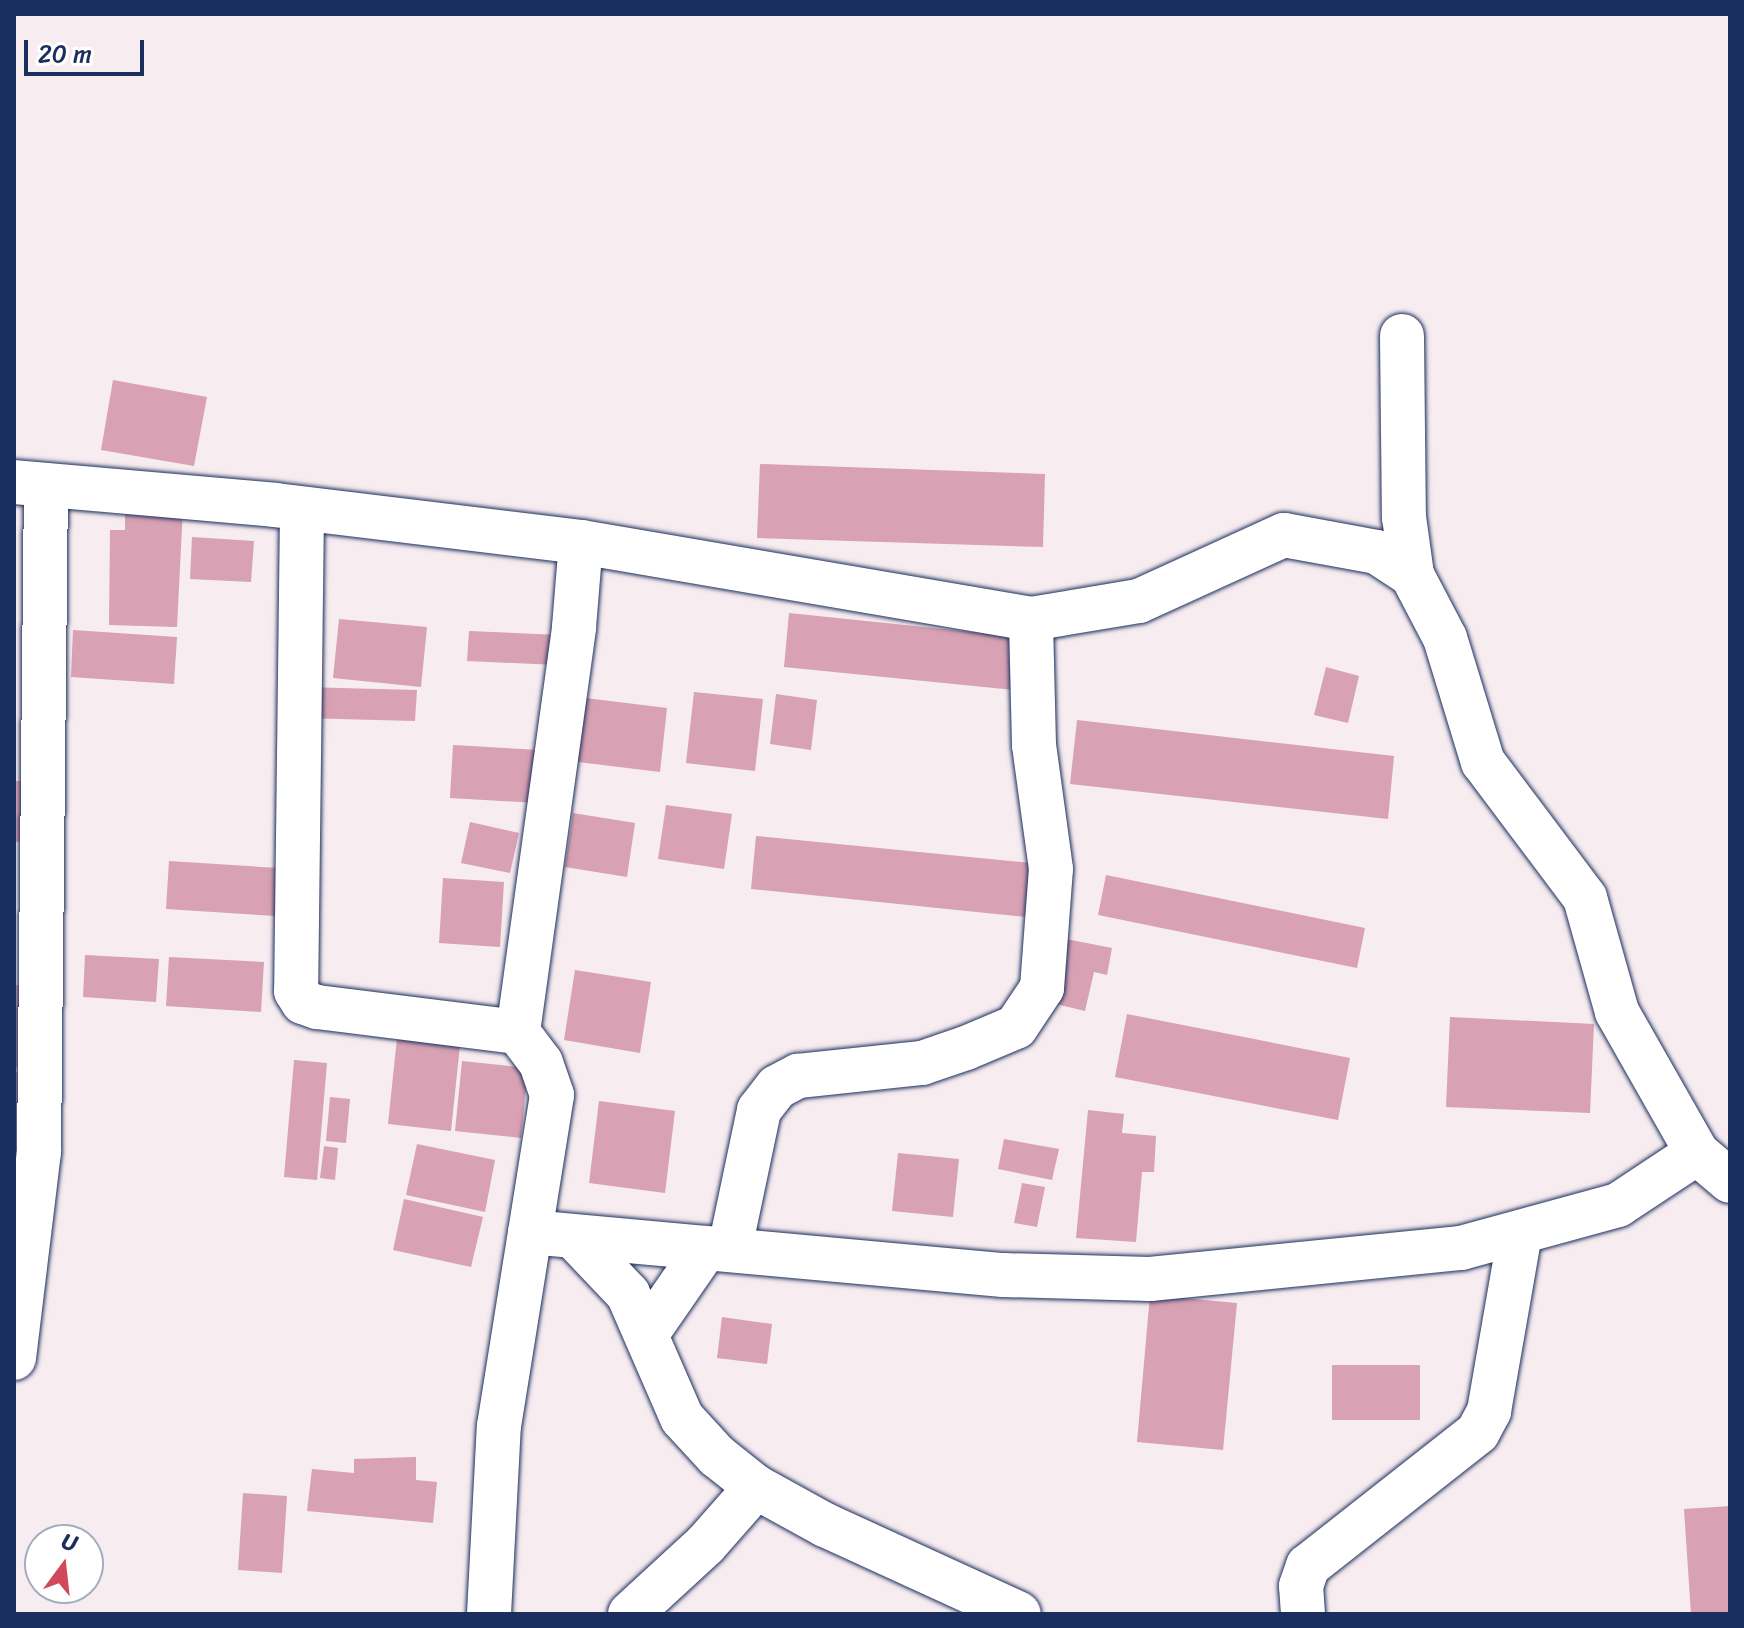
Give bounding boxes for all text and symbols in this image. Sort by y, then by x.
scale bar [28,24,148,74]
text: 20 m [38,33,92,75]
text: U [58,1522,82,1563]
north arrow [24,1524,104,1604]

